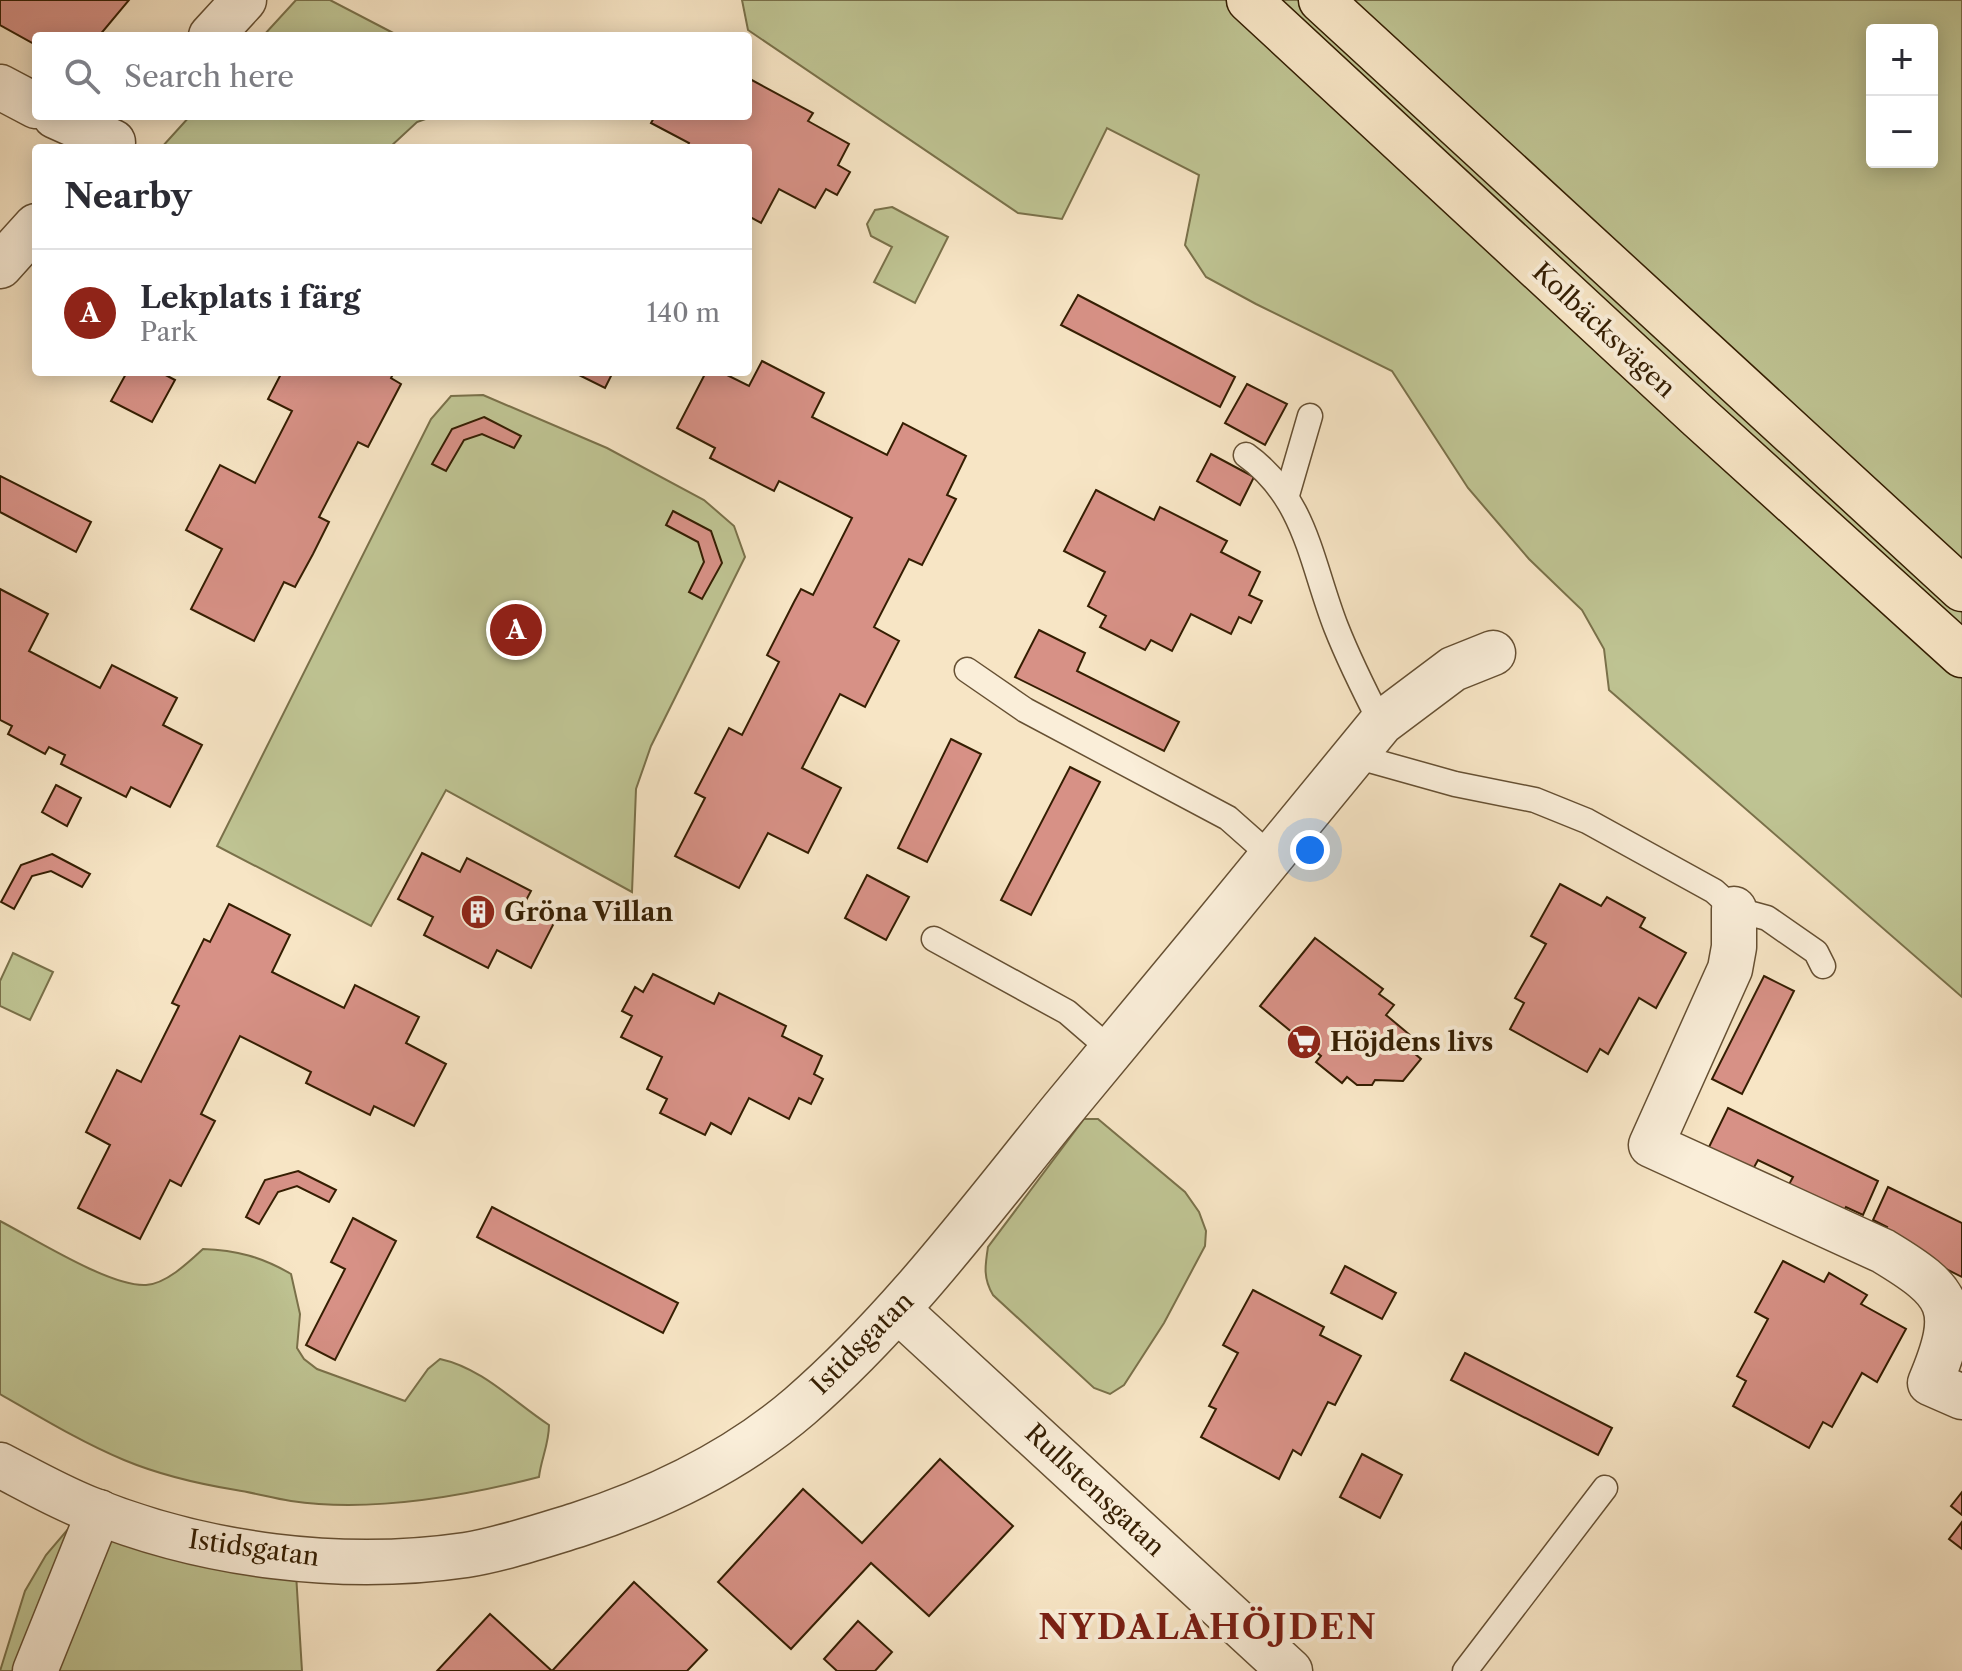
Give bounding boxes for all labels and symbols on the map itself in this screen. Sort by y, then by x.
street label: Kolbäcksvägen [1526,256,1682,404]
pin: A [490,600,542,660]
your location [1290,830,1330,870]
building icon: Gröna Villan [459,893,497,931]
place label: Gröna Villan [504,896,674,928]
supermarket icon: Höjdens livs [1285,1023,1323,1061]
place label: Höjdens livs [1330,1026,1493,1058]
street label: Istidsgatan [804,1285,920,1401]
street label: Rullstensgatan [1018,1417,1172,1563]
street label: Istidsgatan [187,1523,321,1573]
district label: NYDALAHÖJDEN [1038,1606,1378,1648]

